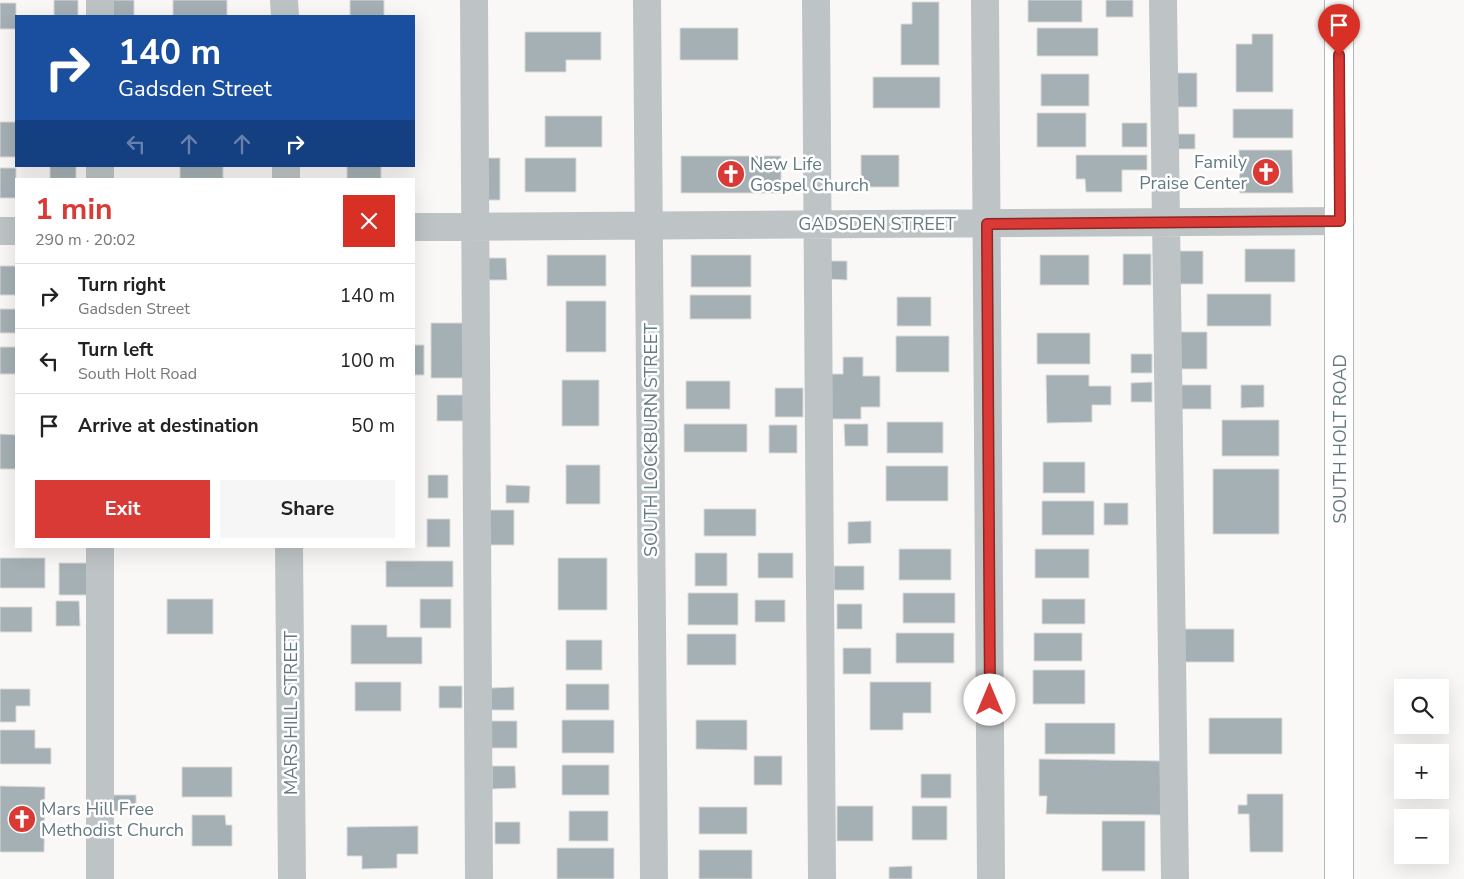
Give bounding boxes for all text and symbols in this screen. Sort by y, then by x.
pin [1318,4,1360,55]
icon: arrive [1325,11,1353,39]
text: 140 m [118,29,221,76]
icon: right [35,35,100,100]
text: Gadsden Street [118,74,272,104]
icon: left [122,130,150,158]
icon: ahead [175,130,203,158]
icon: ahead [228,130,256,158]
icon: right [281,130,309,158]
place label: Family Praise Center [1139,150,1248,195]
place label: New Life Gospel Church [750,152,869,197]
church icon: Family Praise Center [1251,157,1281,187]
church icon: New Life Gospel Church [716,159,746,189]
text: 1 min [35,189,113,230]
button: close [343,195,395,247]
street label: GADSDEN STREET [798,212,956,236]
text: 290 m · 20:02 [35,229,136,251]
text: Turn right [78,272,165,298]
icon: right [35,282,63,310]
text: 140 m [340,283,395,309]
text: Gadsden Street [78,298,190,320]
street label: SOUTH LOCKBURN STREET [639,323,663,557]
text: Turn left [78,337,153,363]
icon: left [35,347,63,375]
text: 100 m [340,348,395,374]
street label: SOUTH HOLT ROAD [1328,354,1352,524]
text: South Holt Road [78,363,197,385]
icon: arrive [35,412,63,440]
text: Arrive at destination [78,413,259,439]
text: 50 m [351,413,395,439]
button: Exit [35,480,210,538]
button: Share [220,480,395,538]
street label: MARS HILL STREET [279,631,303,795]
position arrow [963,673,1015,725]
map controls [1394,679,1449,864]
button: search [1394,679,1449,734]
button: + [1394,744,1449,799]
place label: Mars Hill Free Methodist Church [41,797,184,842]
church icon: Mars Hill Free Methodist Church [7,804,37,834]
button: − [1394,809,1449,864]

